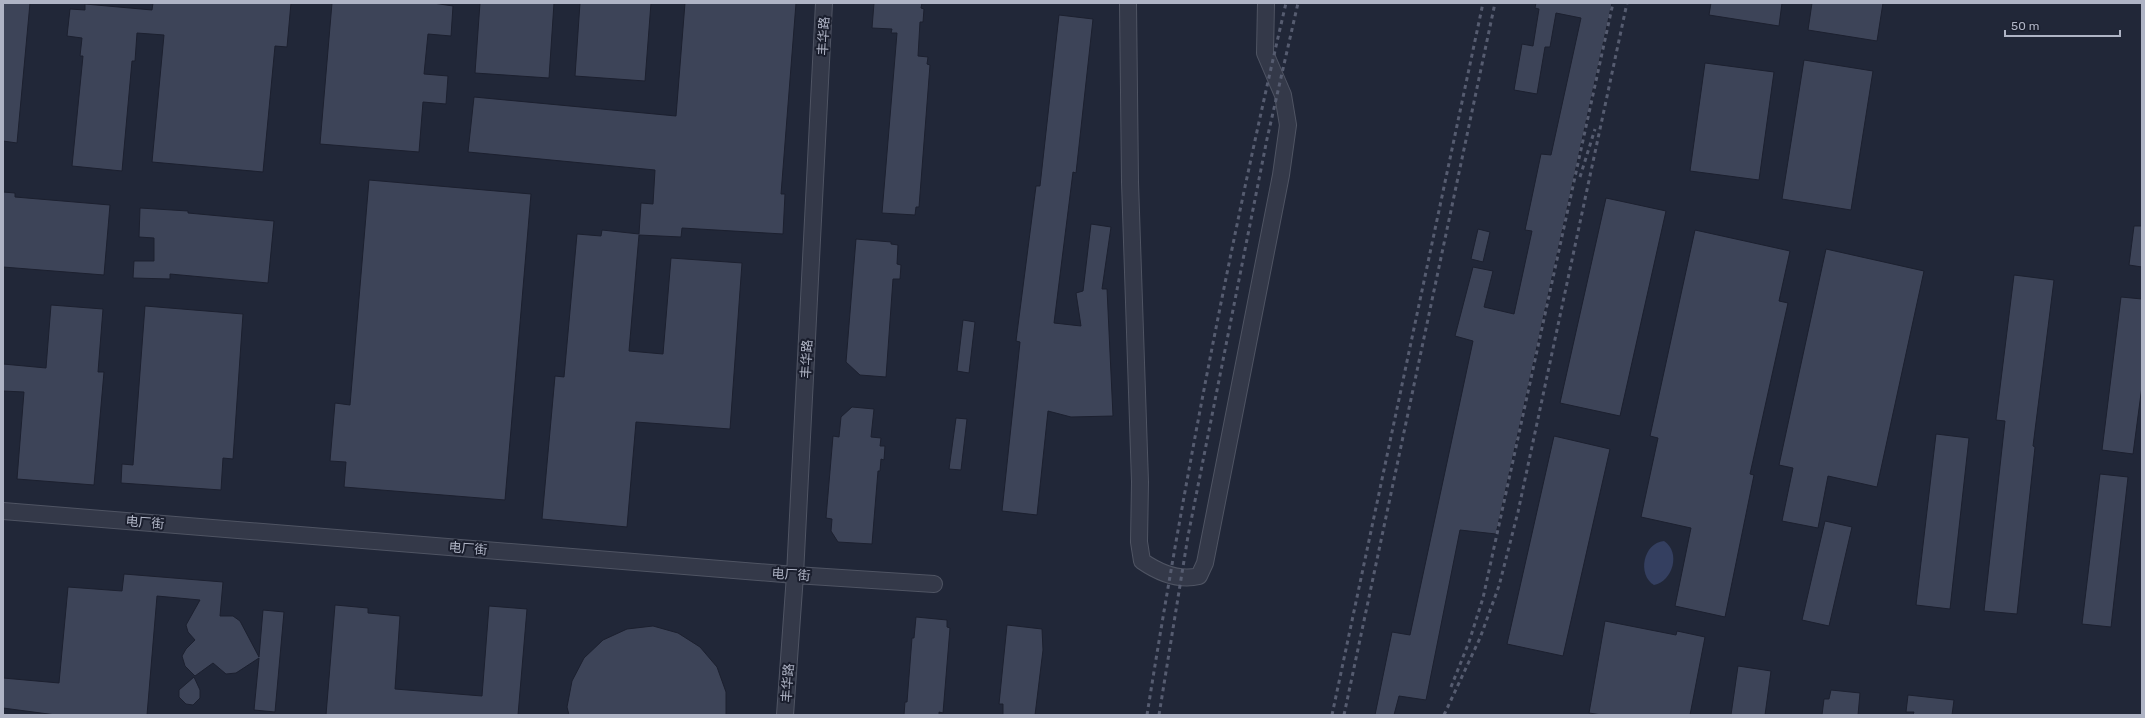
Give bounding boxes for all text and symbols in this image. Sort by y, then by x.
scale bar [2005,12,2120,38]
street label: 丰华路 [815,16,832,56]
text: 50 m [2011,19,2039,33]
street label: 丰华路 [798,339,815,379]
street label: 电厂街 [125,513,165,532]
street label: 电厂街 [448,539,488,558]
street label: 电厂街 [771,566,811,583]
street label: 丰华路 [779,663,796,703]

